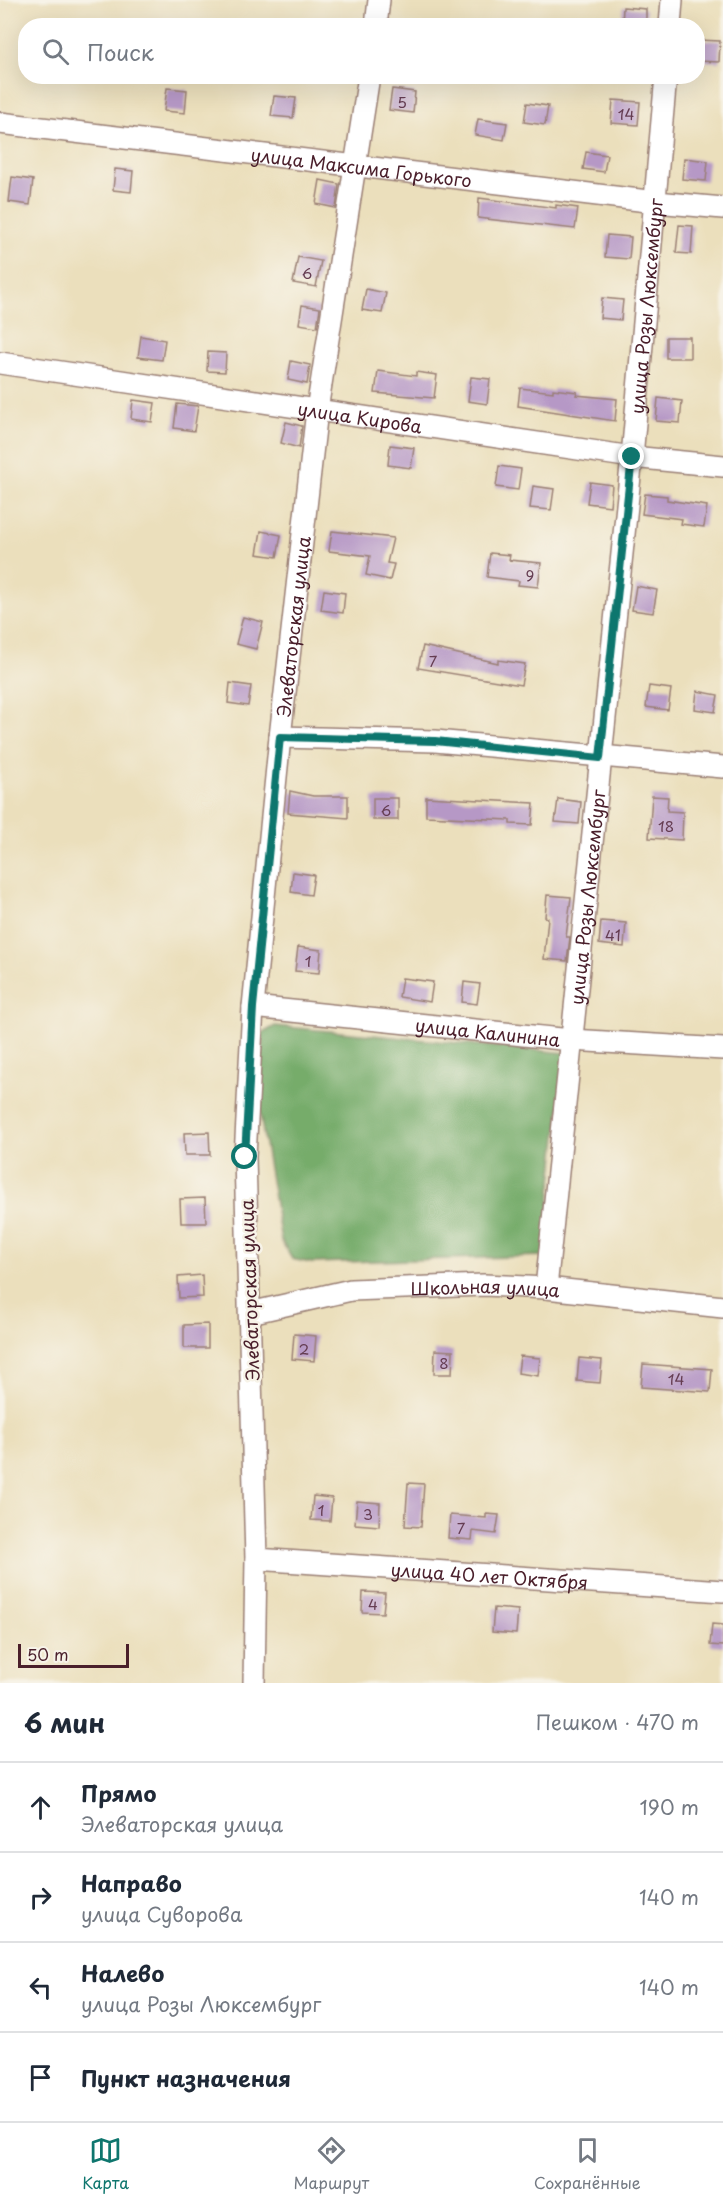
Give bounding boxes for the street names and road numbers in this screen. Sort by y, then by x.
street label: улица Максима Горького [249,140,473,193]
street label: улица Розы Люксембург [622,196,669,415]
street label: улица Кирова [296,394,425,439]
street label: Элеваторская улица [269,534,316,718]
street label: улица Розы Люксембург [562,787,611,1006]
street label: улица Калинина [414,1010,562,1052]
street label: Элеваторская улица [232,1198,266,1381]
street label: Школьная улица [410,1271,562,1303]
street label: улица 40 лет Октября [390,1555,589,1595]

